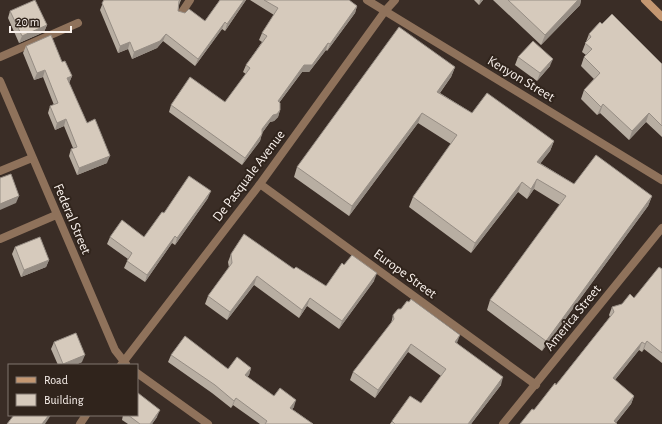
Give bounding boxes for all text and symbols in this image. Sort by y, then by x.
scale bar [10,8,71,34]
text: 20 m [16,16,39,28]
street label: Kenyon Street [485,53,558,105]
street label: De Pasquale Avenue [210,128,288,224]
street label: Federal Street [51,182,93,257]
street label: Europe Street [371,247,439,302]
street label: America Street [542,282,604,354]
legend [8,364,138,416]
text: Road [44,374,68,386]
text: Building [44,394,84,406]

